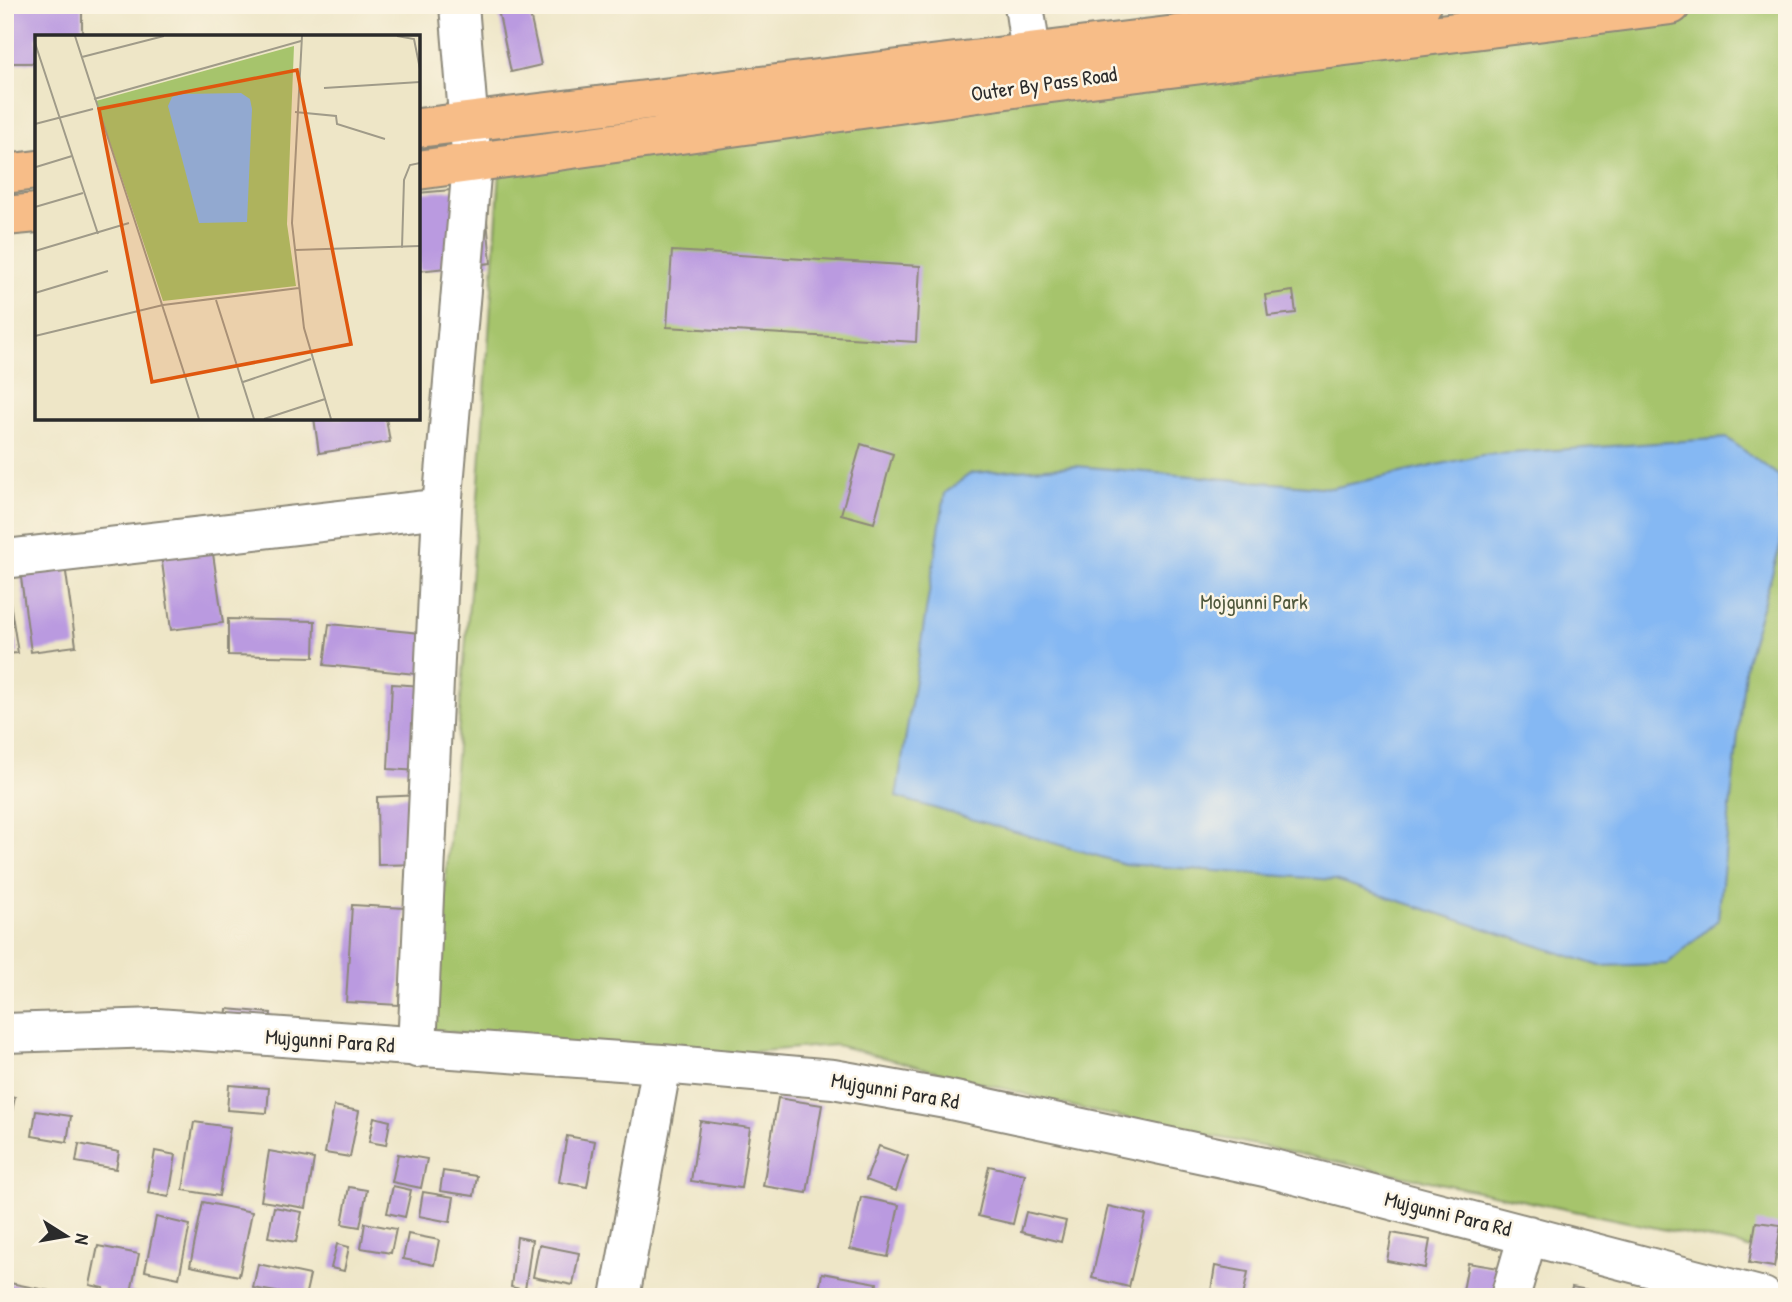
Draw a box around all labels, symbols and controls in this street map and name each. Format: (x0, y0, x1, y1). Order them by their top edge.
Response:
inset map (35, 35, 420, 420)
street label: Outer By Pass Road (969, 59, 1119, 108)
park label: Mojgunni Park (1200, 587, 1308, 616)
street label: Mujgunni Para Rd (265, 1022, 396, 1059)
street label: Mujgunni Para Rd (829, 1065, 961, 1116)
street label: Mujgunni Para Rd (1382, 1184, 1514, 1243)
north arrow (32, 1200, 102, 1270)
text: N (69, 1232, 96, 1247)

